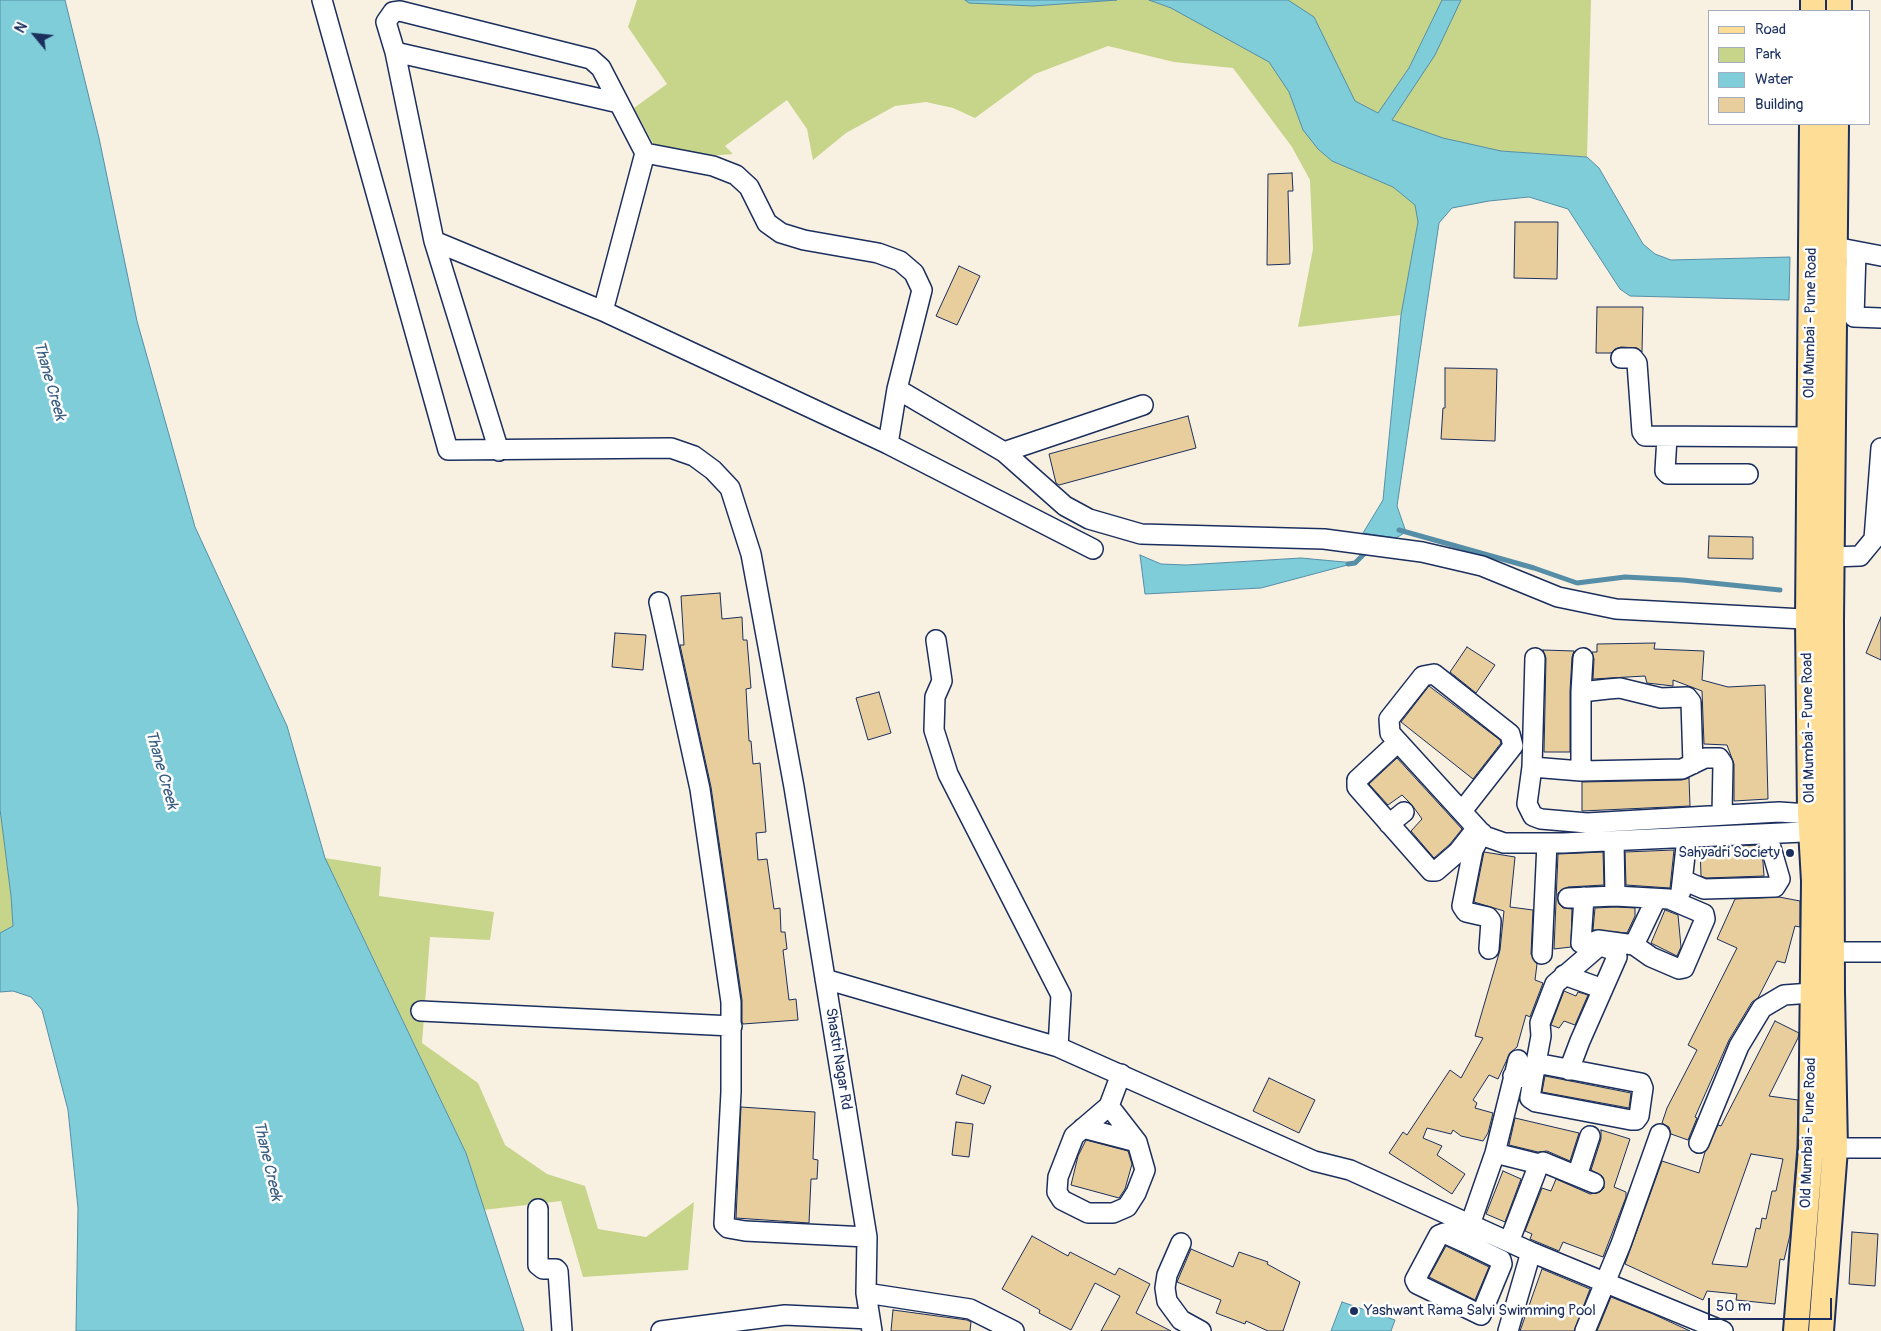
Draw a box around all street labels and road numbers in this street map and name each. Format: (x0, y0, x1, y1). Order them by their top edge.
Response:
street label: Old Mumbai - Pune Road (1801, 247, 1821, 399)
street label: Old Mumbai - Pune Road (1799, 652, 1819, 804)
street label: Shastri Nagar Rd (821, 1007, 855, 1111)
street label: Old Mumbai - Pune Road (1797, 1057, 1821, 1209)

